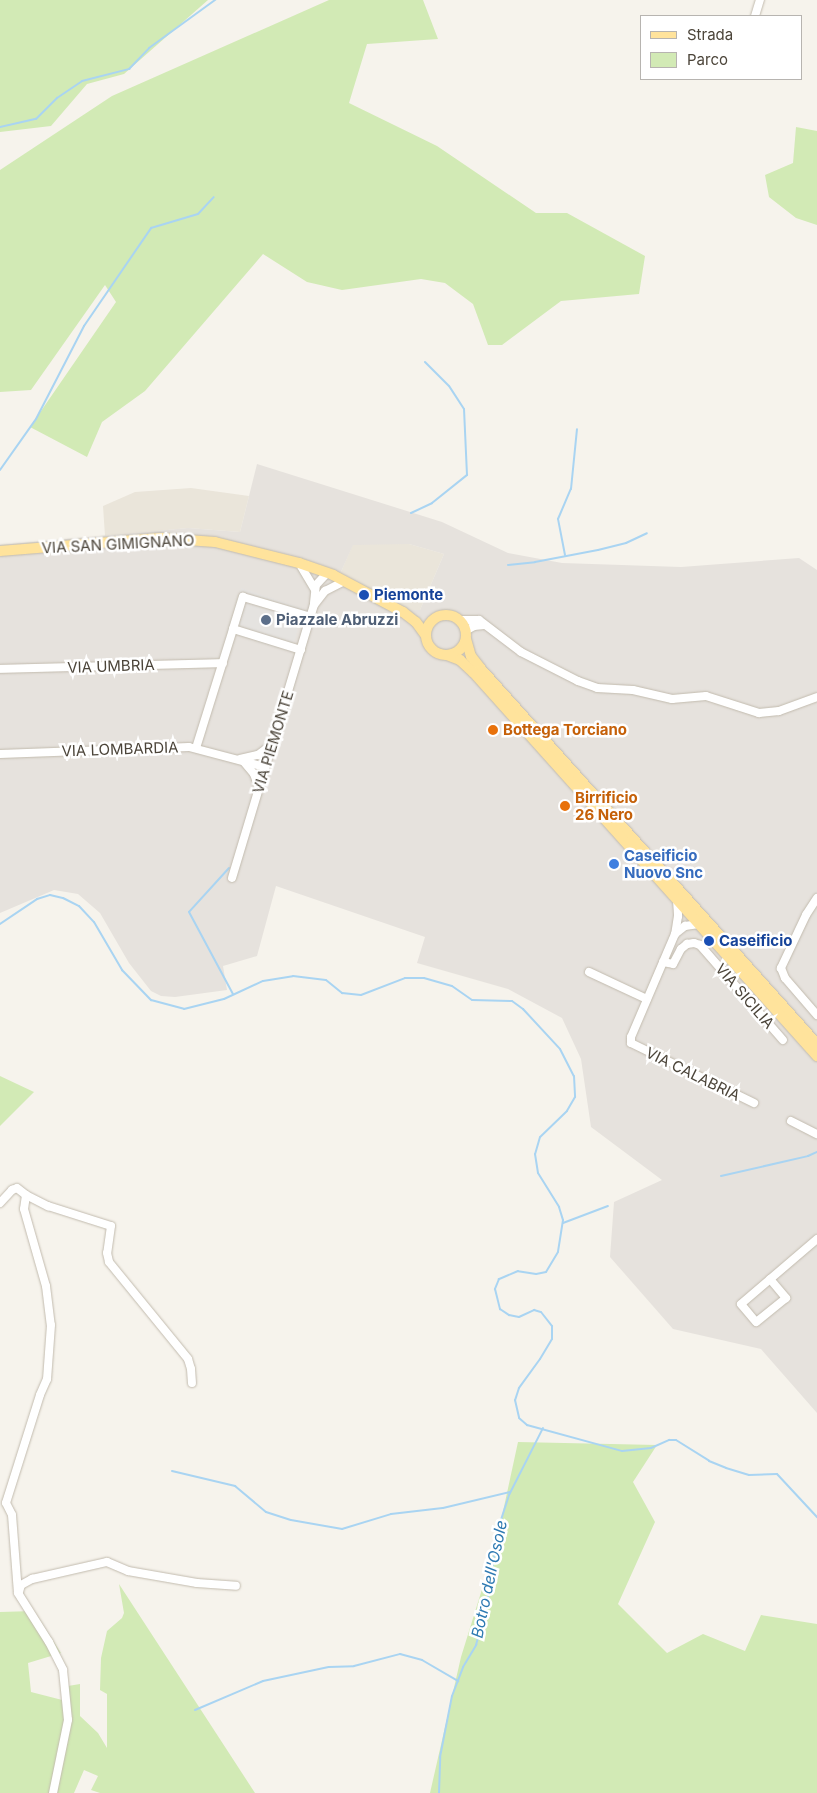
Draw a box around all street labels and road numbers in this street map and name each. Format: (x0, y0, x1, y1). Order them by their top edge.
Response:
street label: VIA SAN GIMIGNANO (41, 531, 195, 557)
street label: VIA UMBRIA (67, 655, 155, 677)
street label: VIA PIEMONTE (249, 688, 297, 796)
street label: VIA LOMBARDIA (61, 738, 179, 760)
street label: VIA SICILIA (712, 960, 778, 1032)
street label: VIA CALABRIA (643, 1043, 743, 1105)

